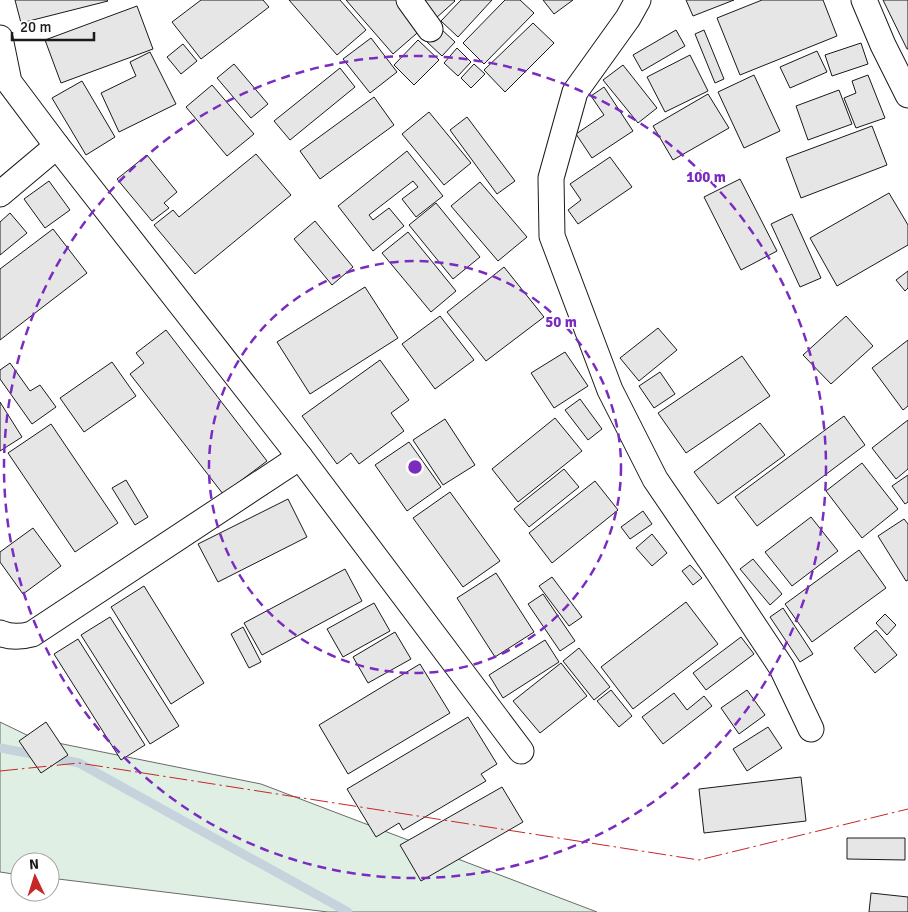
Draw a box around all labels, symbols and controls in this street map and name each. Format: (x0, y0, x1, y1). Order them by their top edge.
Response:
scale bar (12, 10, 95, 42)
text: 20 m (20, 18, 51, 36)
text: 100 m (686, 168, 726, 186)
text: 50 m (545, 313, 577, 331)
centre of rings (406, 458, 424, 476)
north arrow (10, 852, 60, 902)
text: N (29, 856, 40, 873)

